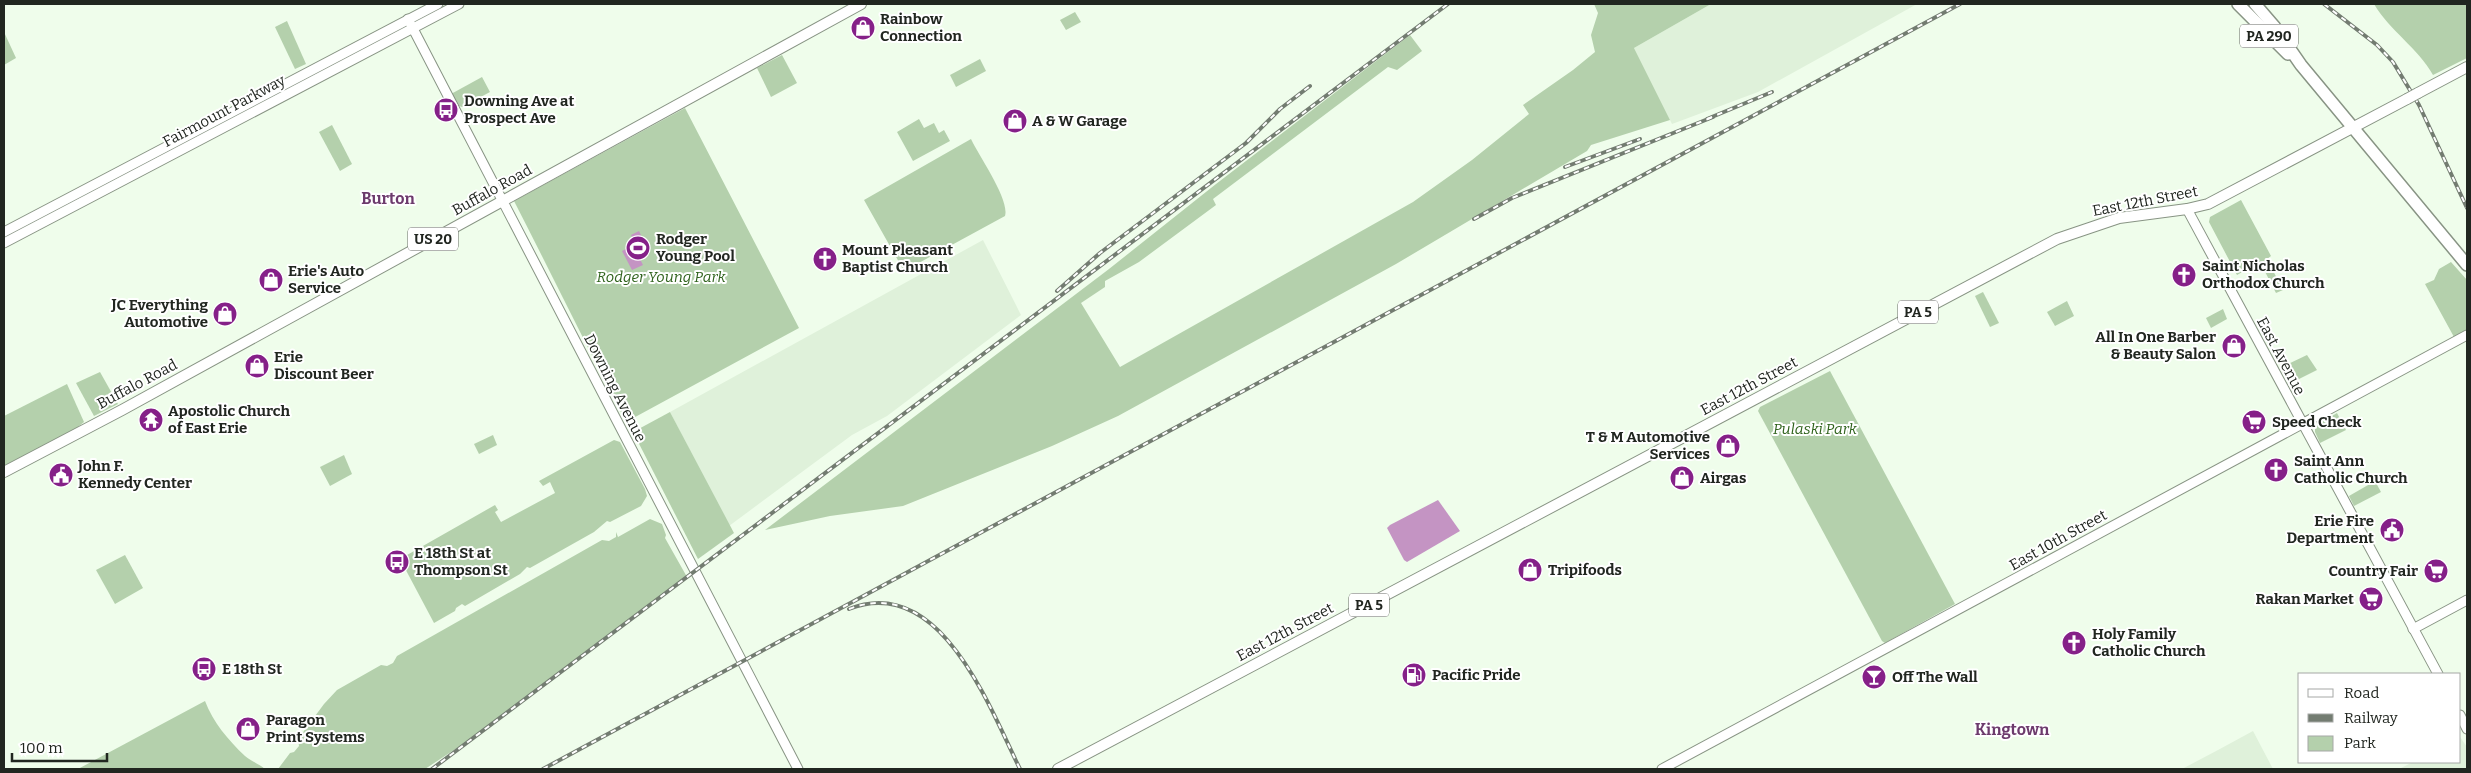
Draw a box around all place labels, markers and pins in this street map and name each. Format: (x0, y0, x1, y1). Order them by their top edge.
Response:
place label: Rainbow Connection (880, 10, 962, 45)
shop icon: Rainbow Connection (850, 15, 876, 41)
place label: Downing Ave at Prospect Ave (464, 92, 574, 127)
bus stop icon: Downing Ave at Prospect Ave (433, 97, 459, 123)
shop icon: A & W Garage (1002, 108, 1028, 134)
place label: A & W Garage (1032, 112, 1127, 130)
place label: Rodger Young Pool (656, 230, 735, 265)
sports icon: Rodger Young Pool (625, 235, 651, 261)
place label: Mount Pleasant Baptist Church (842, 241, 953, 276)
church icon: Mount Pleasant Baptist Church (812, 246, 838, 272)
place label: Saint Nicholas Orthodox Church (2202, 257, 2325, 292)
place label: Erie's Auto Service (288, 262, 365, 297)
church icon: Saint Nicholas Orthodox Church (2171, 262, 2197, 288)
shop icon: Erie's Auto Service (258, 267, 284, 293)
place label: JC Everything Automotive (110, 296, 208, 331)
shop icon: JC Everything Automotive (212, 301, 238, 327)
place label: All In One Barber & Beauty Salon (2095, 328, 2216, 363)
shop icon: All In One Barber & Beauty Salon (2221, 333, 2247, 359)
place label: Erie Discount Beer (274, 348, 374, 383)
shop icon: Erie Discount Beer (244, 353, 270, 379)
place label: Apostolic Church of East Erie (168, 402, 291, 437)
temple icon: Apostolic Church of East Erie (138, 407, 164, 433)
supermarket icon: Speed Check (2241, 409, 2267, 435)
place label: Speed Check (2272, 413, 2362, 431)
place label: T & M Automotive Services (1586, 428, 1710, 463)
shop icon: T & M Automotive Services (1715, 433, 1741, 459)
place label: Saint Ann Catholic Church (2294, 452, 2408, 487)
place label: John F. Kennedy Center (77, 457, 192, 492)
church icon: Saint Ann Catholic Church (2263, 457, 2289, 483)
public building icon: John F. Kennedy Center (48, 462, 74, 488)
shop icon: Airgas (1669, 465, 1695, 491)
place label: Airgas (1700, 469, 1746, 487)
place label: Erie Fire Department (2286, 512, 2374, 547)
public building icon: Erie Fire Department (2379, 517, 2405, 543)
place label: E 18th St at Thompson St (414, 544, 508, 579)
bus stop icon: E 18th St at Thompson St (384, 549, 410, 575)
shop icon: Tripifoods (1517, 557, 1543, 583)
supermarket icon: Country Fair (2423, 558, 2449, 584)
place label: Tripifoods (1548, 561, 1622, 579)
place label: Country Fair (2329, 562, 2418, 580)
supermarket icon: Rakan Market (2358, 586, 2384, 612)
place label: Rakan Market (2256, 590, 2354, 608)
place label: Holy Family Catholic Church (2092, 625, 2206, 660)
church icon: Holy Family Catholic Church (2061, 630, 2087, 656)
bus stop icon: E 18th St (191, 656, 217, 682)
place label: E 18th St (222, 660, 282, 678)
fuel station icon: Pacific Pride (1401, 662, 1427, 688)
bar icon: Off The Wall (1861, 664, 1887, 690)
place label: Pacific Pride (1432, 666, 1521, 684)
place label: Off The Wall (1892, 668, 1978, 686)
place label: Paragon Print Systems (266, 711, 365, 746)
shop icon: Paragon Print Systems (235, 716, 261, 742)

